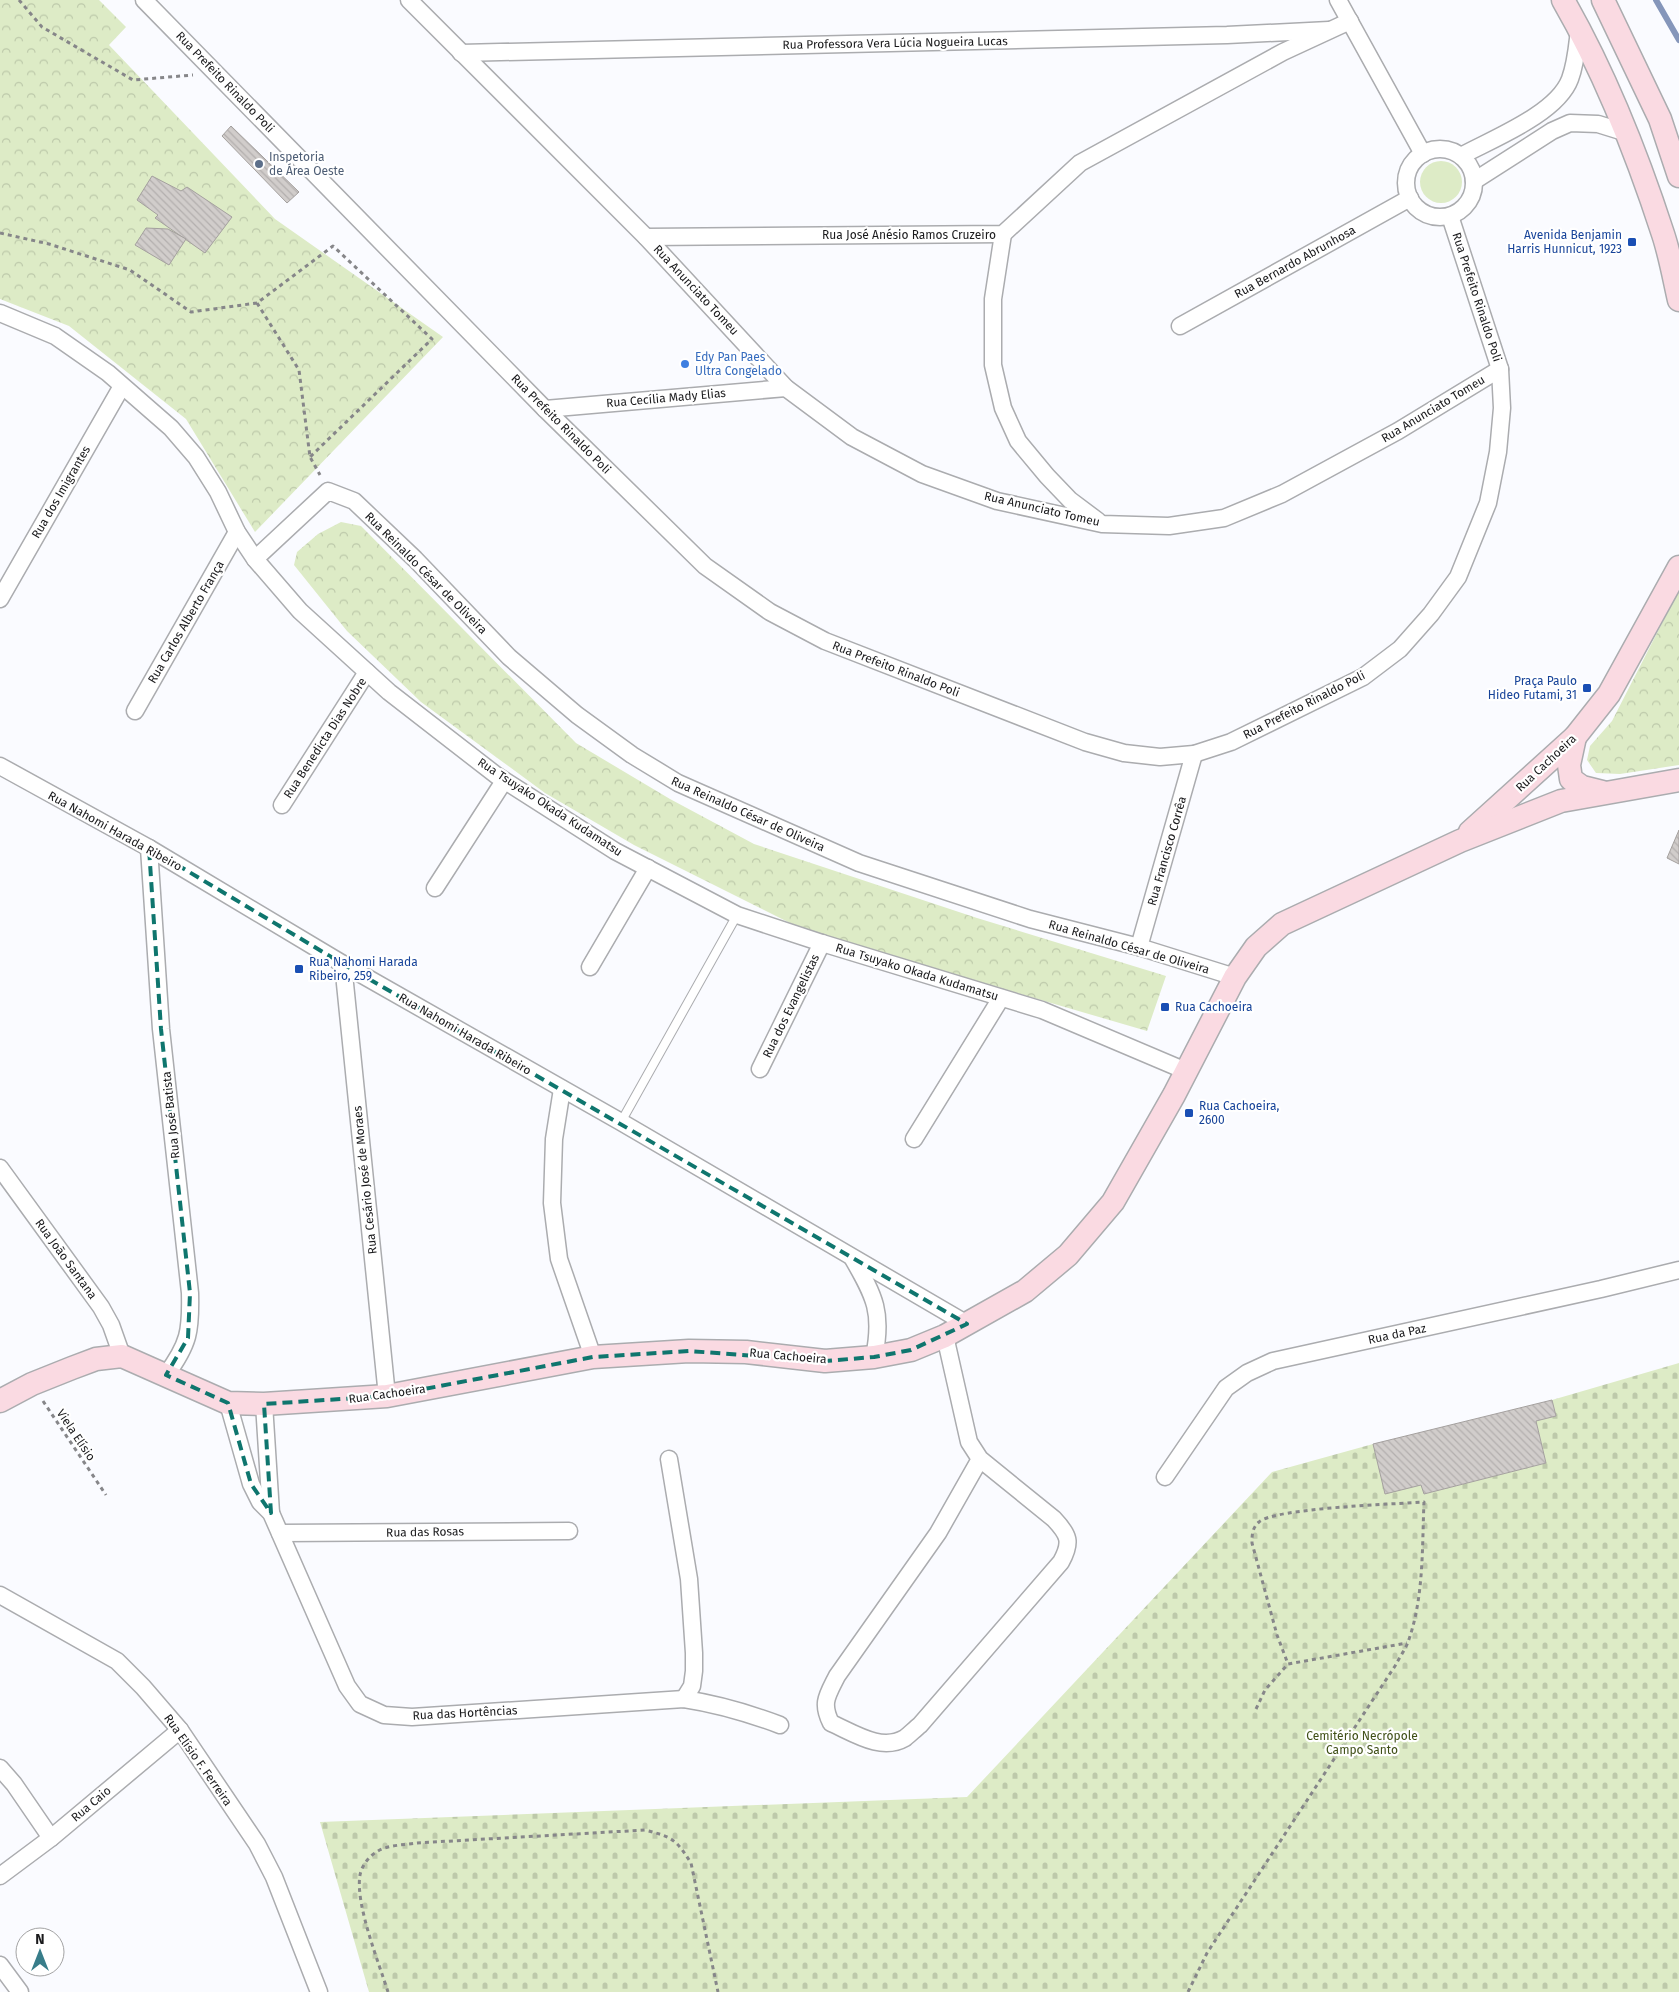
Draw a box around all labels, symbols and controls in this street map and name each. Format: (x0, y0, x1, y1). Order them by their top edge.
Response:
street label: Rua Prefeito Rinaldo Poli (173, 29, 277, 135)
street label: Rua Professora Vera Lúcia Nogueira Lucas (782, 34, 1008, 52)
place label: Inspetoria de Área Oeste (269, 150, 344, 178)
marker: Inspetoria de Área Oeste (253, 158, 265, 170)
street label: Rua Bernardo Abrunhosa (1232, 223, 1358, 301)
street label: Rua José Anésio Ramos Cruzeiro (822, 228, 996, 242)
place label: Avenida Benjamin Harris Hunnicut, 1923 (1507, 228, 1622, 256)
street label: Rua Prefeito Rinaldo Poli (1449, 231, 1505, 363)
marker: Avenida Benjamin Harris Hunnicut, 1923 (1626, 236, 1638, 248)
street label: Rua Anunciato Tomeu (651, 242, 741, 338)
place label: Edy Pan Paes Ultra Congelado (695, 350, 782, 378)
marker: Edy Pan Paes Ultra Congelado (679, 358, 691, 370)
street label: Rua Prefeito Rinaldo Poli (508, 371, 614, 477)
street label: Rua Anunciato Tomeu (1379, 373, 1487, 445)
street label: Rua Cecília Mady Elias (606, 386, 727, 410)
street label: Rua dos Imigrantes (29, 443, 93, 541)
street label: Rua Anunciato Tomeu (983, 489, 1101, 529)
street label: Rua Reinaldo César de Oliveira (362, 509, 490, 637)
street label: Rua Carlos Alberto França (145, 558, 227, 686)
street label: Rua Prefeito Rinaldo Poli (830, 638, 962, 700)
street label: Rua Prefeito Rinaldo Poli (1241, 668, 1367, 742)
place label: Praça Paulo Hideo Futami, 31 (1488, 674, 1577, 702)
street label: Rua Benedicta Dias Nobre (281, 675, 369, 801)
marker: Praça Paulo Hideo Futami, 31 (1581, 682, 1593, 694)
street label: Rua Cachoeira (1513, 731, 1579, 795)
street label: Rua Tsuyako Okada Kudamatsu (475, 755, 625, 859)
street label: Rua Reinaldo César de Oliveira (669, 774, 827, 854)
street label: Rua Nahomi Harada Ribeiro (46, 788, 184, 874)
street label: Rua Francisco Corrêa (1145, 795, 1189, 907)
street label: Rua Reinaldo César de Oliveira (1047, 917, 1211, 977)
street label: Rua Tsuyako Okada Kudamatsu (834, 941, 1000, 1003)
street label: Rua dos Evangelistas (760, 951, 822, 1060)
place label: Rua Nahomi Harada Ribeiro, 259 (309, 955, 418, 983)
marker: Rua Nahomi Harada Ribeiro, 259 (293, 963, 305, 975)
street label: Rua Nahomi Harada Ribeiro (396, 990, 534, 1078)
place label: Rua Cachoeira (1175, 1000, 1253, 1014)
marker: Rua Cachoeira (1159, 1001, 1171, 1013)
street label: Rua José Batista (159, 1071, 183, 1159)
place label: Rua Cachoeira, 2600 (1199, 1099, 1280, 1127)
street label: Rua Cesário José de Moraes (350, 1105, 380, 1255)
marker: Rua Cachoeira, 2600 (1183, 1107, 1195, 1119)
street label: Rua João Santana (32, 1216, 100, 1302)
street label: Rua da Paz (1367, 1321, 1427, 1347)
street label: Rua Cachoeira (749, 1346, 827, 1366)
street label: Rua Cachoeira (348, 1382, 426, 1406)
street label: Viela Elísio (54, 1407, 98, 1463)
street label: Rua das Rosas (386, 1524, 464, 1540)
street label: Rua das Hortências (412, 1703, 518, 1723)
street label: Rua Elísio F. Ferreira (161, 1711, 235, 1809)
park label: Cemitério Necrópole Campo Santo (1306, 1729, 1418, 1757)
street label: Rua Caio (68, 1783, 114, 1825)
north arrow (15, 1927, 65, 1977)
text: N (35, 1931, 45, 1948)

